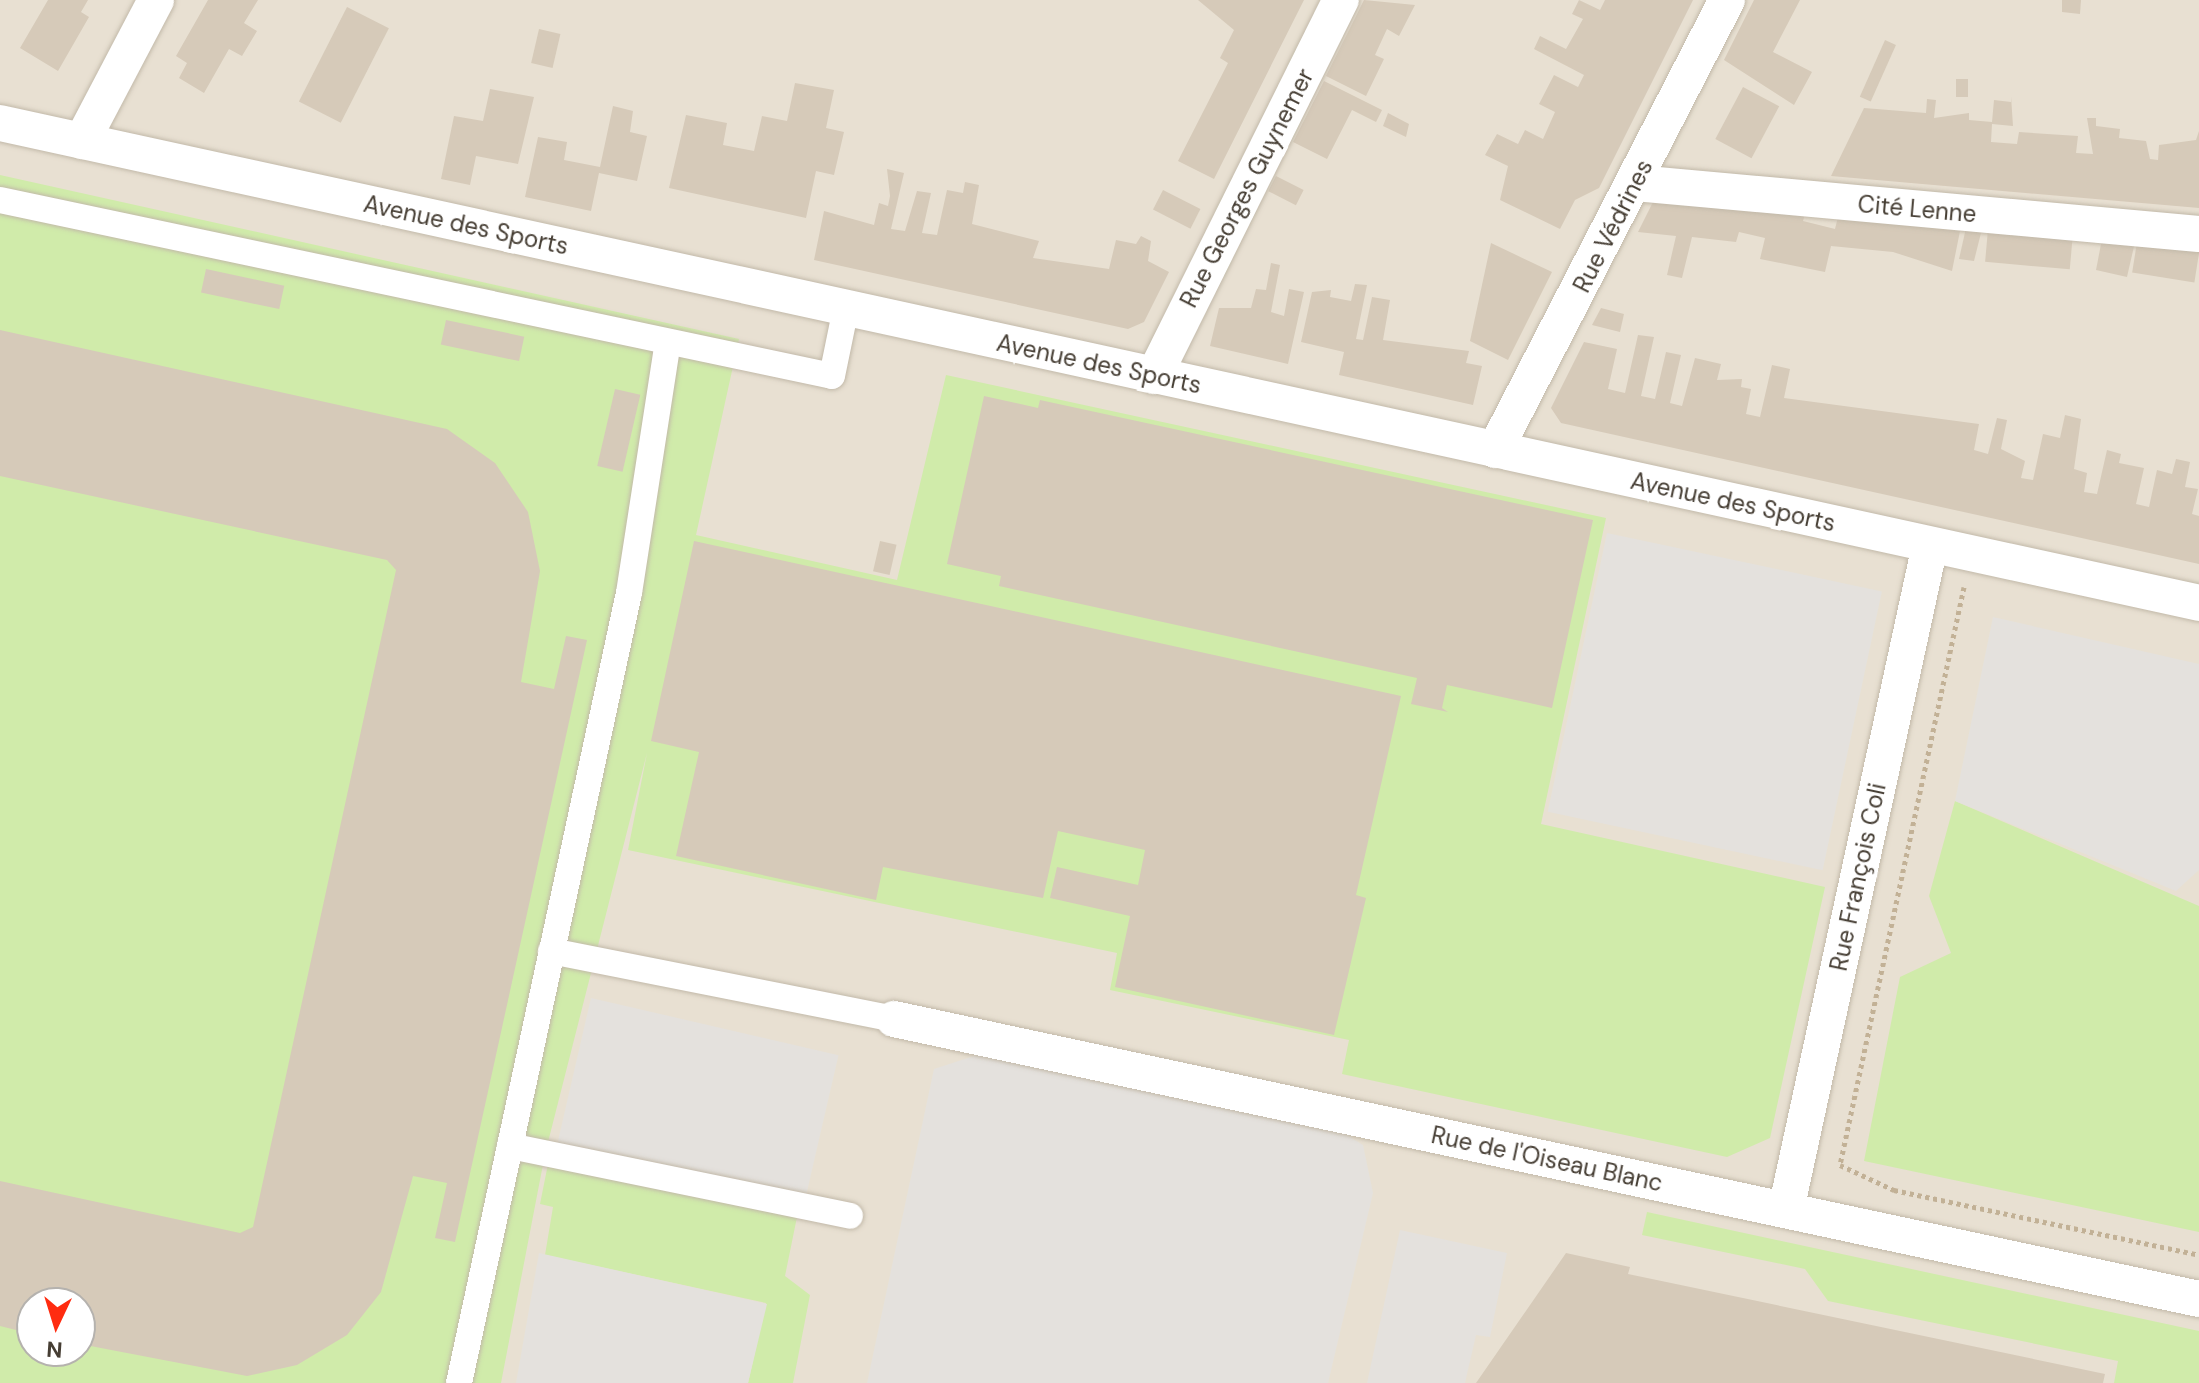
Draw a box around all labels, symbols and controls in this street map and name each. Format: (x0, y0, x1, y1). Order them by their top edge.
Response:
street label: Rue Georges Guynemer (1174, 64, 1320, 312)
street label: Rue Védrines (1567, 155, 1659, 297)
street label: Avenue des Sports (361, 189, 571, 261)
street label: Cité Lenne (1856, 189, 1978, 229)
street label: Avenue des Sports (994, 328, 1204, 400)
street label: Avenue des Sports (1628, 466, 1838, 538)
street label: Rue François Coli (1824, 780, 1892, 974)
street label: Rue de l'Oiseau Blanc (1429, 1120, 1665, 1198)
north arrow (16, 1287, 96, 1367)
text: N (45, 1334, 63, 1364)

